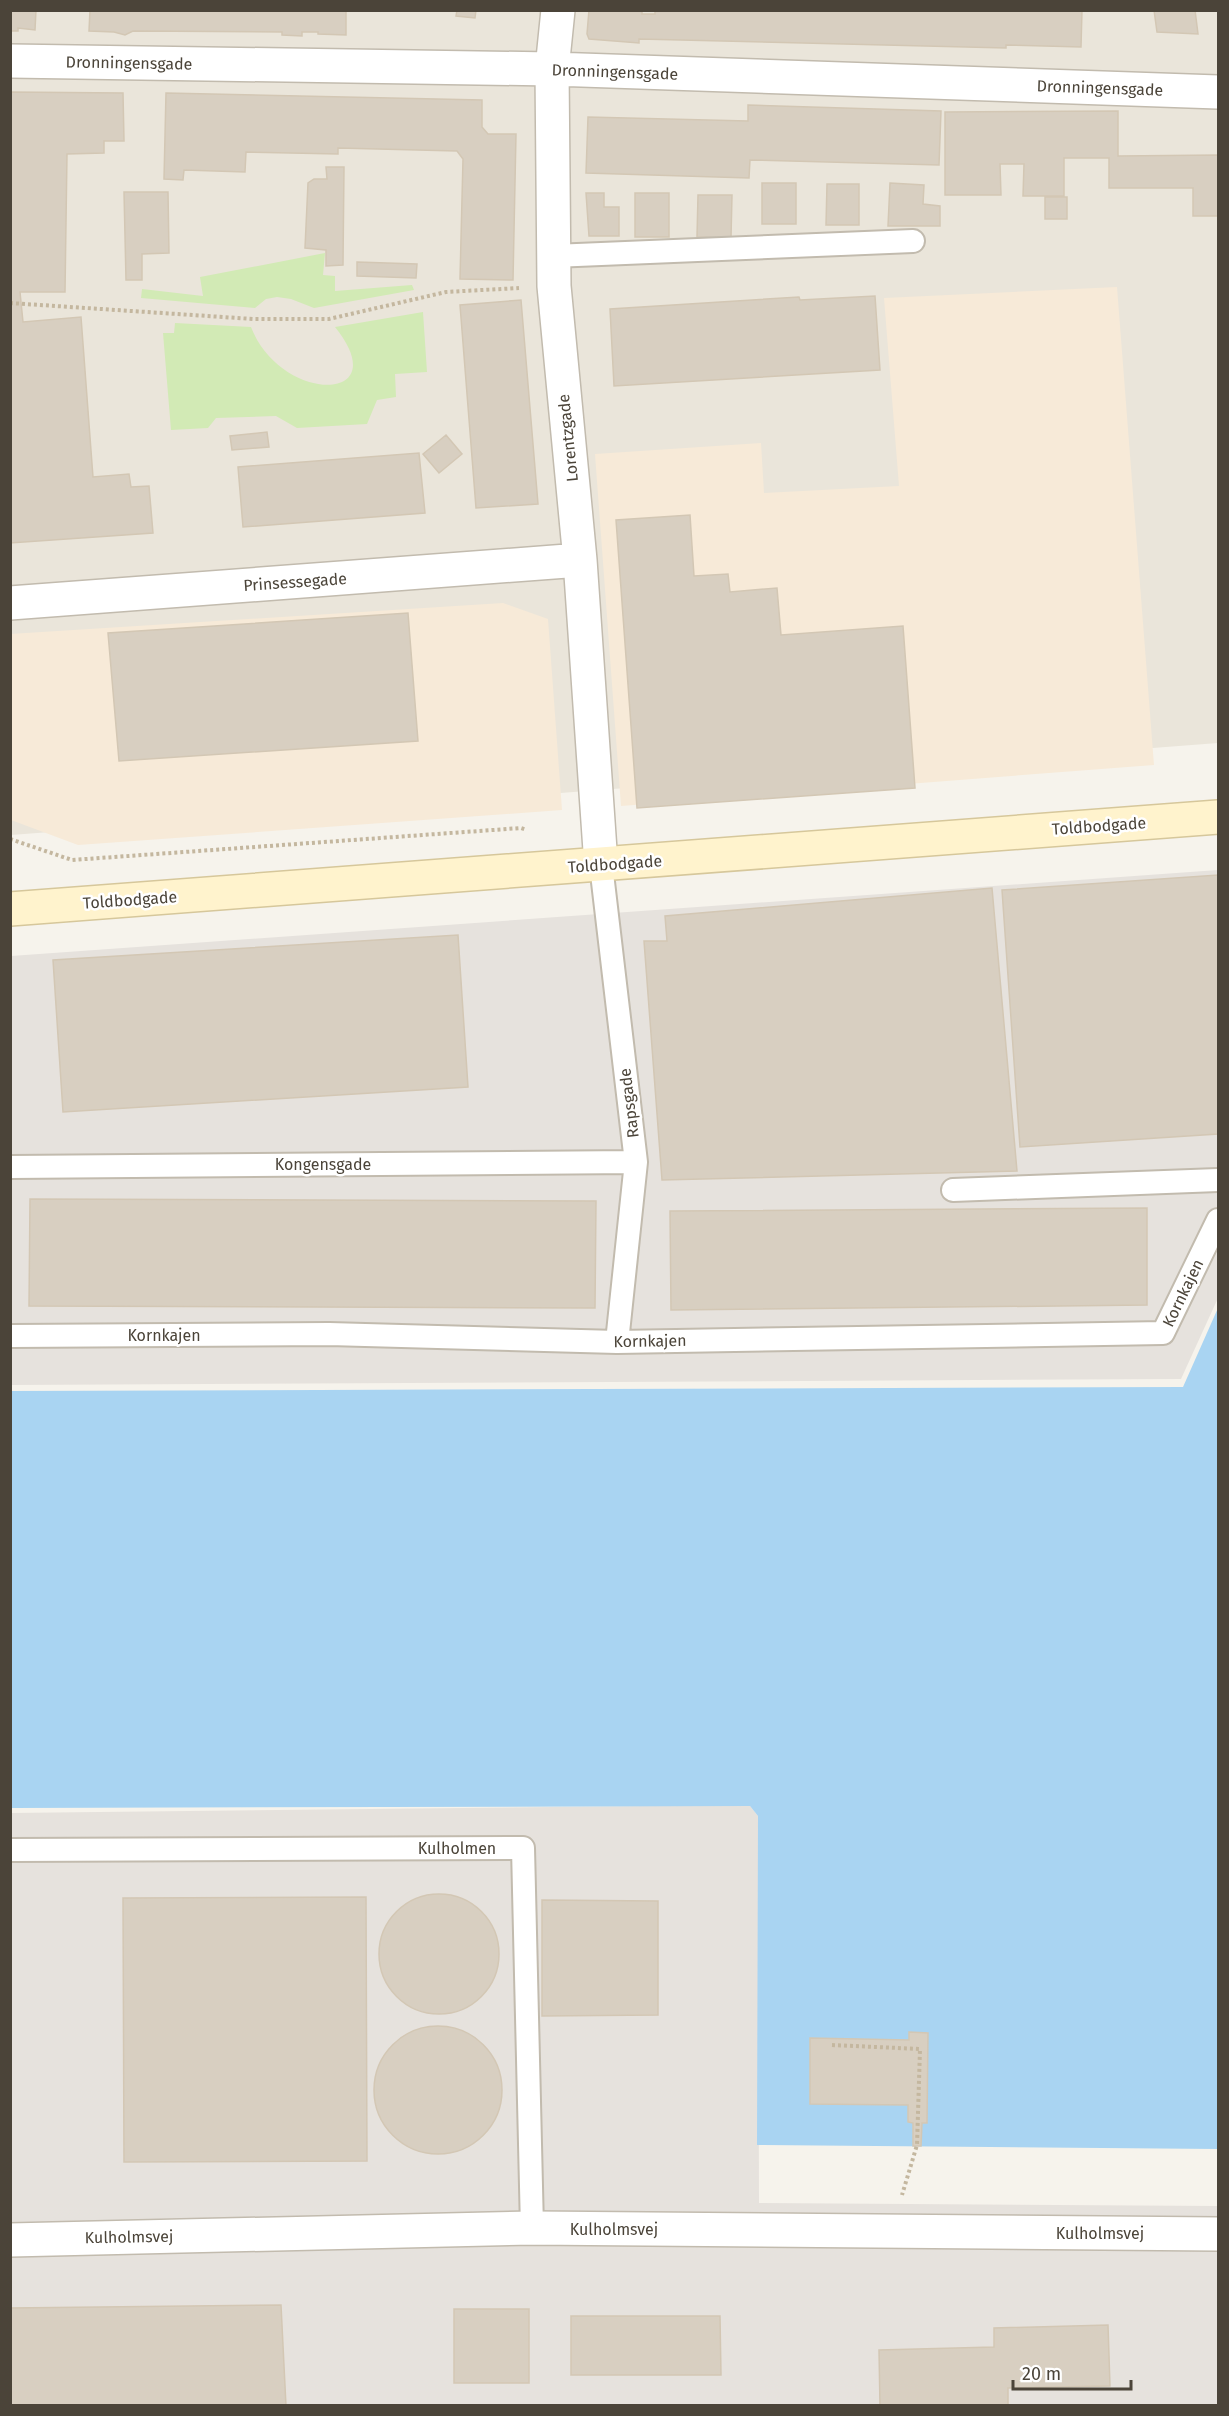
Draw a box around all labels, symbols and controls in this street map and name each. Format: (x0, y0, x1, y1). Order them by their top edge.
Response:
street label: Dronningensgade (66, 52, 192, 74)
street label: Dronningensgade (551, 60, 679, 84)
street label: Dronningensgade (1036, 76, 1164, 100)
street label: Lorentzgade (554, 393, 582, 483)
street label: Prinsessegade (243, 569, 347, 595)
street label: Toldbodgade (1051, 813, 1147, 839)
street label: Toldbodgade (567, 851, 663, 877)
street label: Toldbodgade (82, 887, 178, 913)
street label: Rapsgade (615, 1067, 643, 1139)
street label: Kongensgade (275, 1155, 371, 1174)
street label: Kornkajen (1158, 1256, 1208, 1330)
street label: Kornkajen (127, 1326, 201, 1345)
street label: Kornkajen (613, 1331, 687, 1351)
street label: Kulholmen (418, 1839, 496, 1858)
street label: Kulholmsvej (570, 2220, 658, 2239)
street label: Kulholmsvej (1056, 2224, 1144, 2243)
street label: Kulholmsvej (85, 2227, 173, 2247)
scale bar (1013, 2353, 1132, 2391)
text: 20 m (1022, 2363, 1061, 2385)

